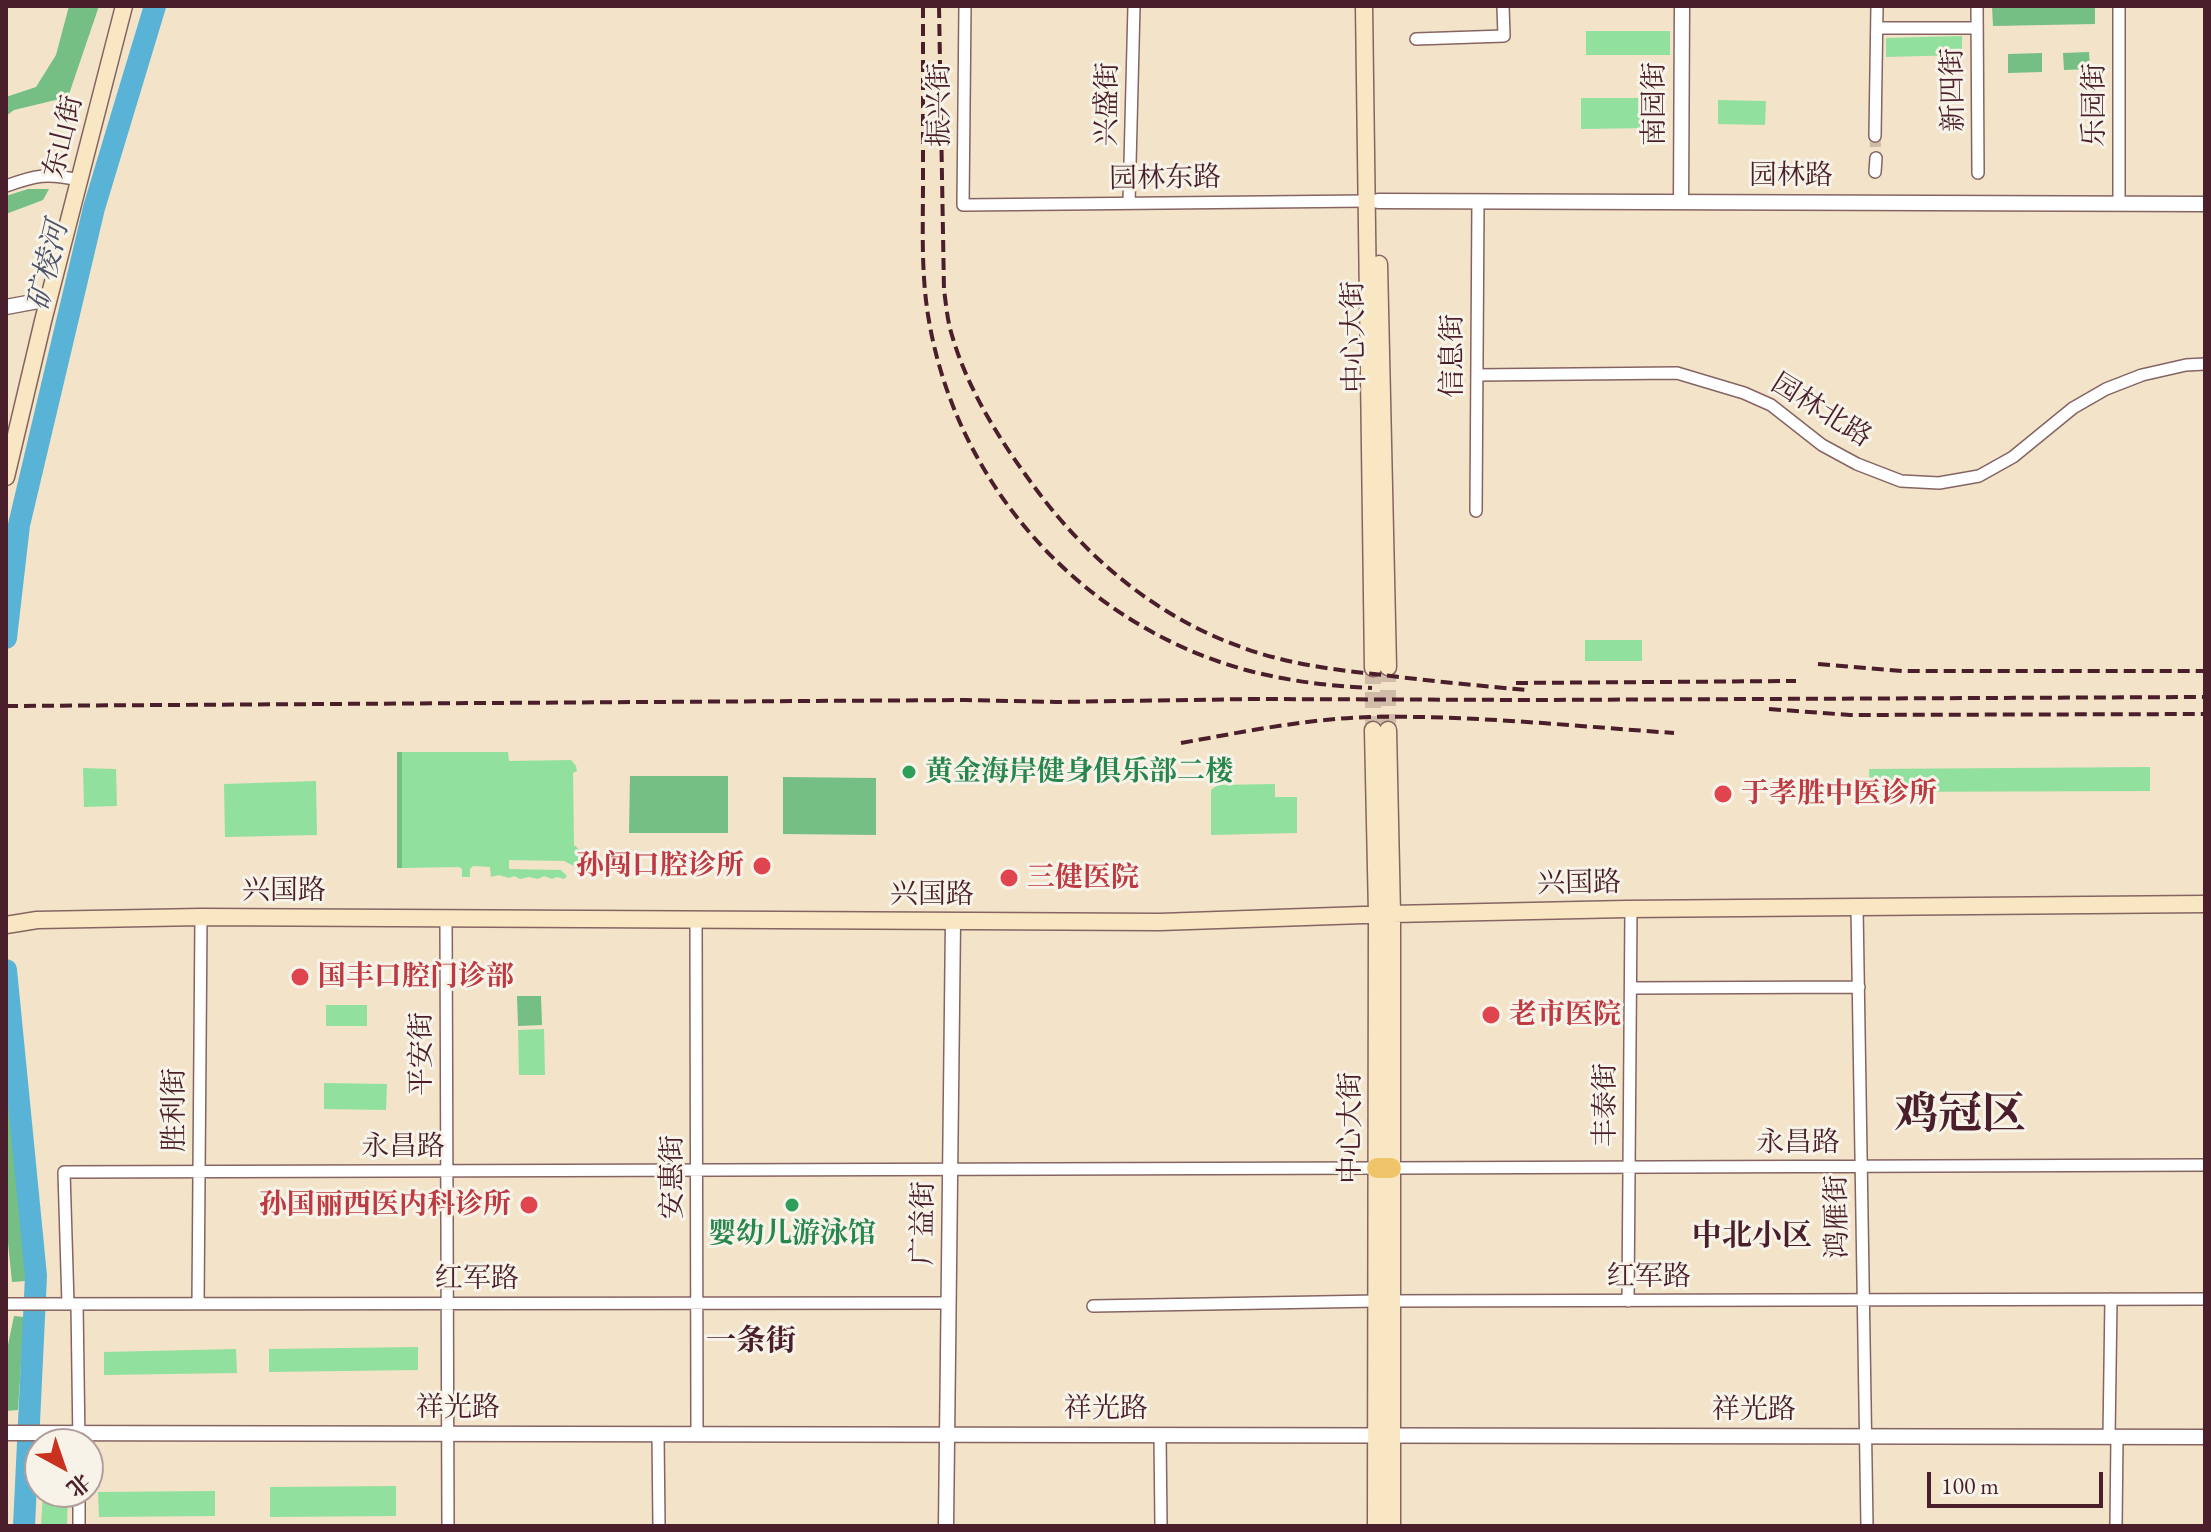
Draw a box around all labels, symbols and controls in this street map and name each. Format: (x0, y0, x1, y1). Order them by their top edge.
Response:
street label: 新四街 (1936, 48, 1972, 132)
street label: 兴盛街 (1090, 62, 1126, 146)
street label: 南园街 (1638, 62, 1672, 146)
street label: 振兴街 (923, 63, 957, 147)
street label: 乐园街 (2078, 63, 2112, 147)
street label: 东山街 (38, 92, 90, 182)
street label: 园林路 (1749, 159, 1833, 193)
street label: 园林东路 (1109, 161, 1221, 197)
water label: 矿棱河 (21, 218, 77, 314)
street label: 中心大街 (1337, 281, 1373, 393)
street label: 信息街 (1436, 314, 1470, 398)
street label: 园林北路 (1765, 367, 1877, 455)
place label: 黄金海岸健身俱乐部二楼 (925, 755, 1233, 789)
marker: 黄金海岸健身俱乐部二楼 (900, 763, 918, 781)
place label: 于孝胜中医诊所 (1741, 777, 1937, 811)
marker: 于孝胜中医诊所 (1712, 783, 1734, 805)
place label: 孙闯口腔诊所 (576, 849, 744, 883)
marker: 孙闯口腔诊所 (751, 855, 773, 877)
place label: 三健医院 (1027, 861, 1139, 895)
street label: 兴国路 (1537, 866, 1621, 902)
marker: 三健医院 (998, 867, 1020, 889)
street label: 兴国路 (242, 874, 326, 908)
street label: 兴国路 (890, 878, 974, 912)
place label: 国丰口腔门诊部 (318, 960, 514, 994)
marker: 国丰口腔门诊部 (289, 966, 311, 988)
place label: 老市医院 (1509, 998, 1621, 1032)
marker: 老市医院 (1480, 1004, 1502, 1026)
street label: 平安街 (405, 1012, 439, 1096)
street label: 丰泰街 (1589, 1063, 1623, 1147)
street label: 胜利街 (158, 1068, 192, 1152)
street label: 中心大街 (1334, 1072, 1368, 1184)
district label: 鸡冠区 (1894, 1090, 2026, 1142)
street label: 永昌路 (1756, 1126, 1840, 1160)
street label: 永昌路 (361, 1130, 445, 1164)
street label: 安惠街 (656, 1135, 690, 1219)
street label: 鸿雁街 (1820, 1175, 1856, 1259)
street label: 广益街 (906, 1181, 942, 1265)
place label: 孙国丽西医内科诊所 (259, 1188, 511, 1222)
marker: 孙国丽西医内科诊所 (518, 1194, 540, 1216)
marker: 婴幼儿游泳馆 (783, 1196, 801, 1214)
place label: 婴幼儿游泳馆 (708, 1217, 876, 1251)
district label: 中北小区 (1692, 1219, 1812, 1255)
street label: 红军路 (1607, 1260, 1691, 1294)
street label: 红军路 (435, 1262, 519, 1296)
district label: 一条街 (706, 1324, 796, 1360)
street label: 祥光路 (416, 1391, 500, 1425)
street label: 祥光路 (1064, 1392, 1148, 1426)
street label: 祥光路 (1712, 1393, 1796, 1427)
north arrow (24, 1428, 104, 1508)
scale bar (1931, 1456, 2107, 1506)
text: 北 (61, 1467, 96, 1503)
text: 100 m (1941, 1470, 1999, 1501)

